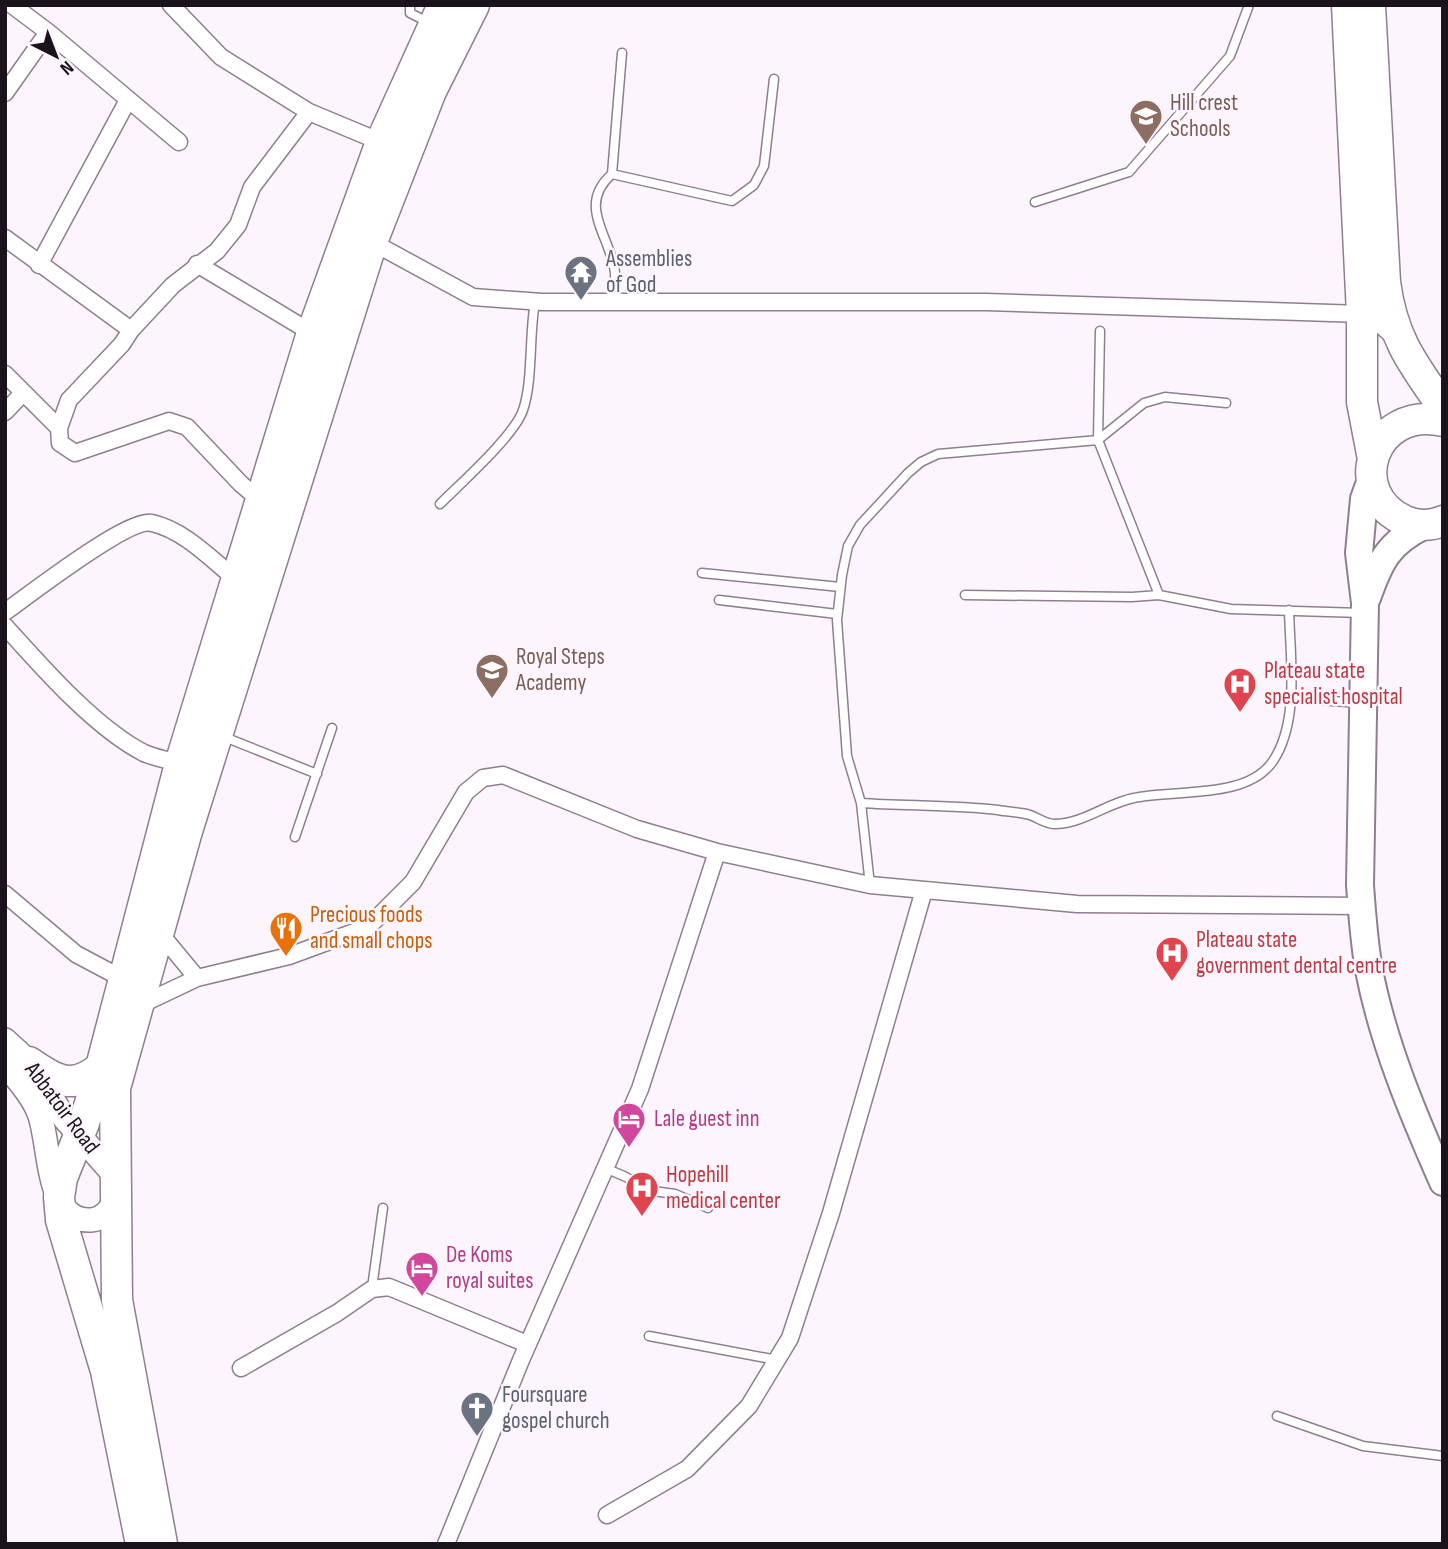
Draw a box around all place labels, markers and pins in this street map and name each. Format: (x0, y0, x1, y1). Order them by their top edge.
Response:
place label: Hill crest Schools (1170, 89, 1238, 143)
school or university icon: Hill crest Schools (1127, 97, 1165, 146)
place label: Assemblies of God (605, 245, 692, 299)
temple icon: Assemblies of God (562, 253, 600, 302)
place label: Royal Steps Academy (515, 643, 605, 697)
school or university icon: Royal Steps Academy (473, 651, 511, 700)
place label: Plateau state specialist hospital (1264, 657, 1403, 711)
hospital icon: Plateau state specialist hospital (1221, 665, 1259, 714)
place label: Precious foods and small chops (310, 901, 432, 955)
restaurant icon: Precious foods and small chops (267, 909, 305, 958)
place label: Plateau state government dental centre (1196, 926, 1397, 980)
hospital icon: Plateau state government dental centre (1153, 934, 1191, 983)
hotel icon: Lale guest inn (610, 1100, 648, 1149)
place label: Lale guest inn (654, 1105, 759, 1133)
place label: Hopehill medical center (666, 1161, 781, 1215)
hospital icon: Hopehill medical center (623, 1169, 661, 1218)
place label: De Koms royal suites (446, 1241, 533, 1295)
hotel icon: De Koms royal suites (403, 1249, 441, 1298)
place label: Foursquare gospel church (502, 1381, 610, 1435)
church icon: Foursquare gospel church (458, 1389, 496, 1438)

